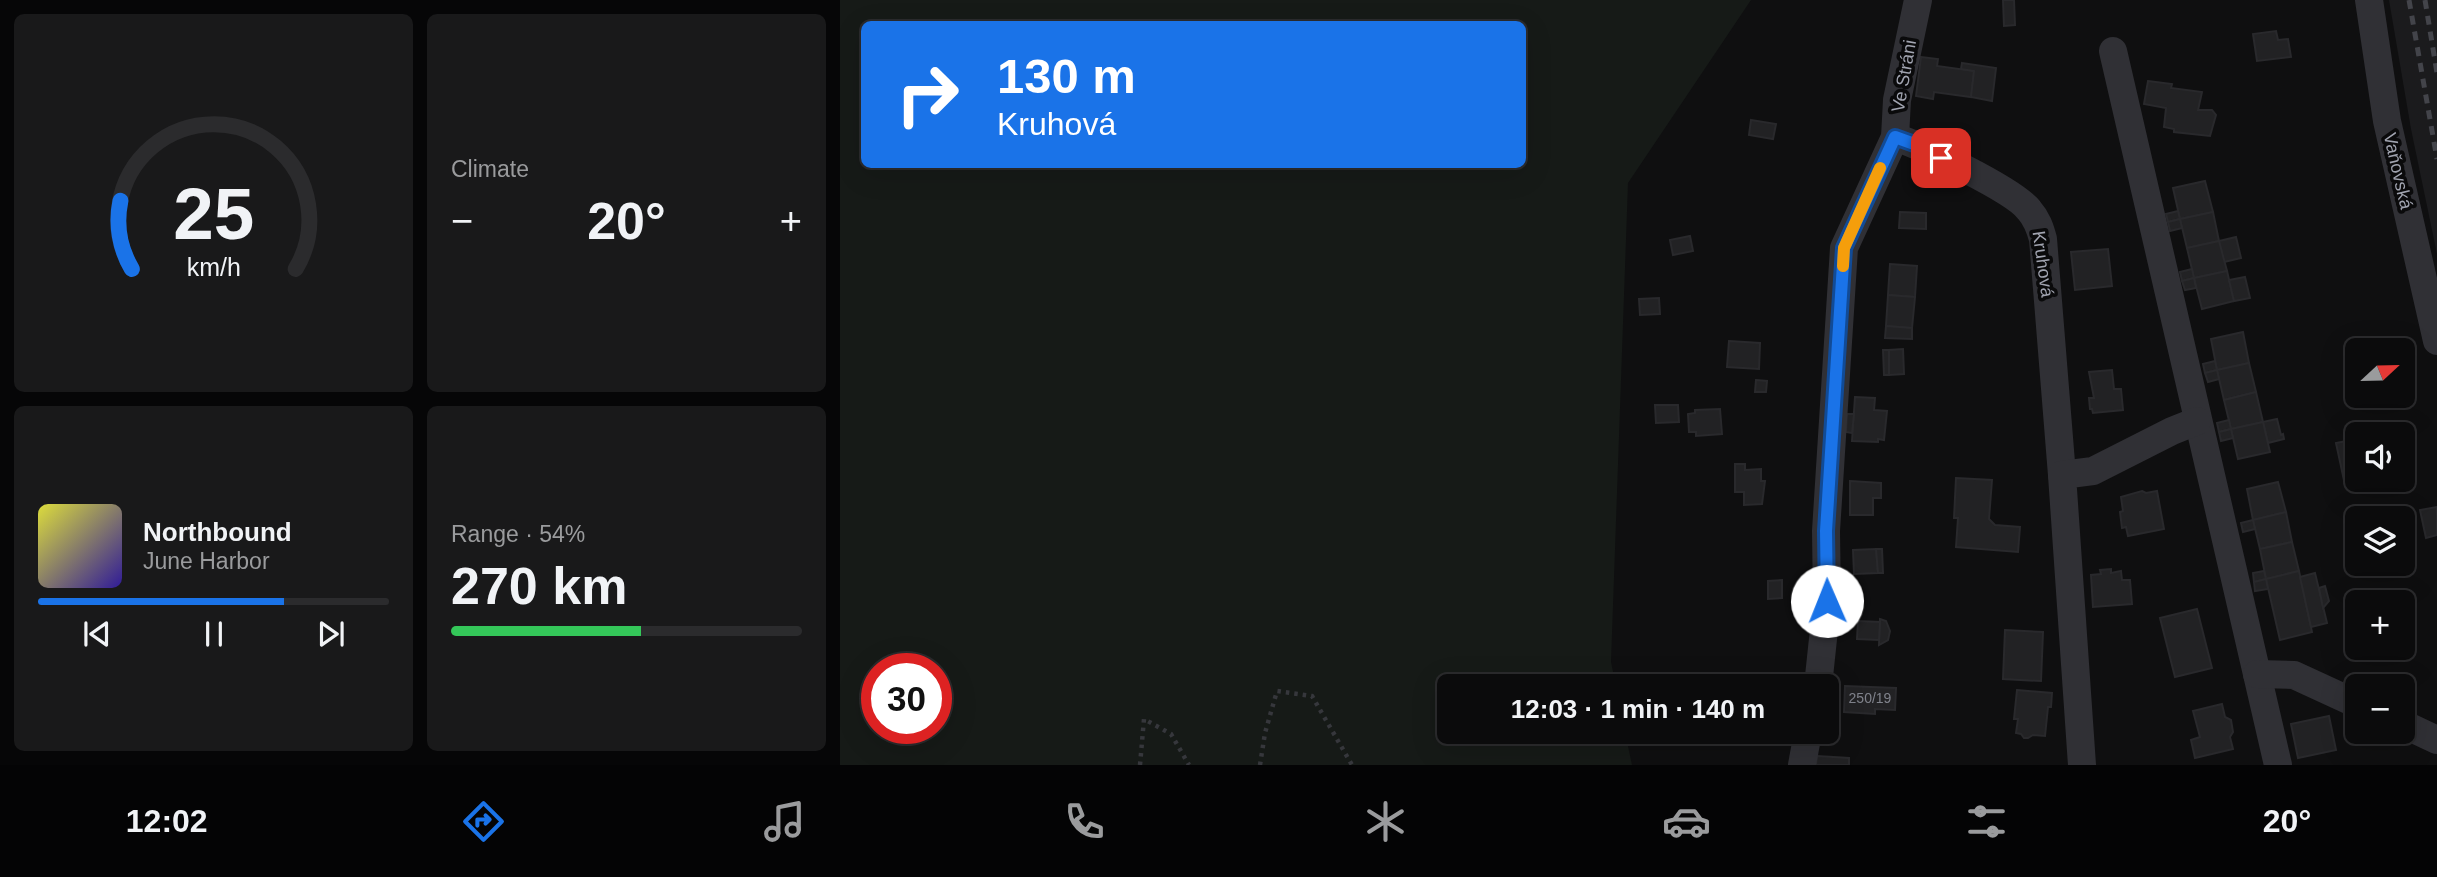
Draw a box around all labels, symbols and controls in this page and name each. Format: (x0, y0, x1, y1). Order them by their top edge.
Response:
street label: Ve Stráni (1888, 38, 1920, 114)
icon: right (882, 49, 973, 140)
text: 130 m (997, 49, 1136, 103)
text: Kruhová (997, 106, 1116, 142)
pin (1911, 128, 1971, 188)
street label: Vaňovská (2380, 131, 2417, 212)
icon: arrive (1922, 139, 1960, 177)
text: Climate (451, 156, 529, 182)
text: 25 (173, 173, 254, 254)
text: 20° (587, 192, 666, 250)
text: − (451, 200, 473, 242)
text: + (780, 200, 802, 242)
street label: Kruhová (2028, 229, 2058, 300)
text: km/h (186, 253, 241, 281)
north arrow (2345, 338, 2415, 408)
map controls (2345, 338, 2415, 744)
button: sound (2345, 422, 2415, 492)
button: layers (2345, 506, 2415, 576)
text: Northbound (143, 517, 292, 547)
text: Range · 54% (451, 521, 585, 547)
text: June Harbor (143, 548, 270, 574)
text: 270 km (451, 557, 627, 615)
position arrow (1790, 564, 1864, 638)
button: + (2345, 590, 2415, 660)
icon: previous (78, 615, 116, 653)
icon: pause (195, 615, 233, 653)
icon: next (312, 615, 350, 653)
speed limit sign: 30 (861, 653, 952, 744)
button: − (2345, 674, 2415, 744)
house number: 250/19 (1849, 690, 1892, 706)
text: 12:03 · 1 min · 140 m (1511, 694, 1765, 724)
icon: directions (459, 797, 508, 846)
icon: music (760, 797, 809, 846)
icon: phone (1060, 797, 1109, 846)
icon: climate (1361, 797, 1410, 846)
icon: car (1662, 797, 1711, 846)
icon: filters (1962, 797, 2011, 846)
text: 12:02 (126, 803, 208, 839)
text: 20° (2263, 803, 2311, 839)

